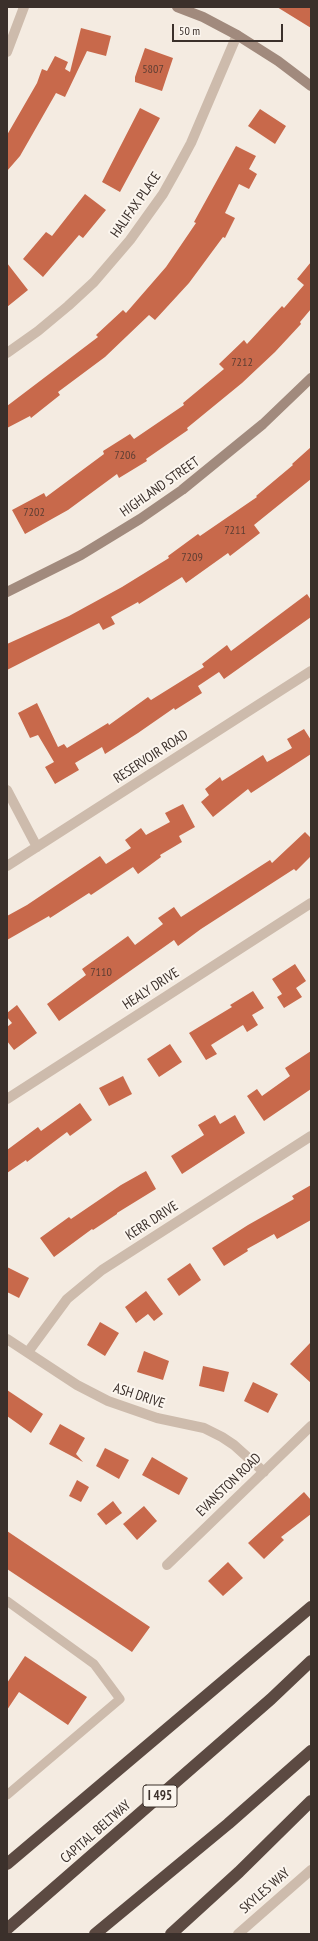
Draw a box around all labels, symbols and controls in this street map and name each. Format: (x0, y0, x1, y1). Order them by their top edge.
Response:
scale bar (174, 16, 285, 42)
text: 50 m (179, 23, 200, 38)
house number: 5807 (142, 63, 164, 77)
street label: HALIFAX PLACE (107, 169, 165, 241)
house number: 7212 (231, 356, 253, 370)
house number: 7206 (114, 449, 136, 463)
street label: HIGHLAND STREET (117, 454, 203, 520)
house number: 7202 (23, 506, 45, 520)
house number: 7211 (224, 524, 246, 538)
house number: 7209 (181, 551, 203, 565)
street label: RESERVOIR ROAD (111, 727, 191, 787)
street label: HEALY DRIVE (120, 965, 182, 1013)
house number: 7110 (90, 966, 112, 980)
street label: KERR DRIVE (123, 1198, 181, 1244)
street label: ASH DRIVE (111, 1380, 167, 1412)
street label: EVANSTON ROAD (193, 1450, 265, 1520)
road number: I 495 (143, 1785, 177, 1807)
street label: CAPITAL BELTWAY (57, 1797, 135, 1867)
street label: SKYLES WAY (236, 1865, 294, 1917)

